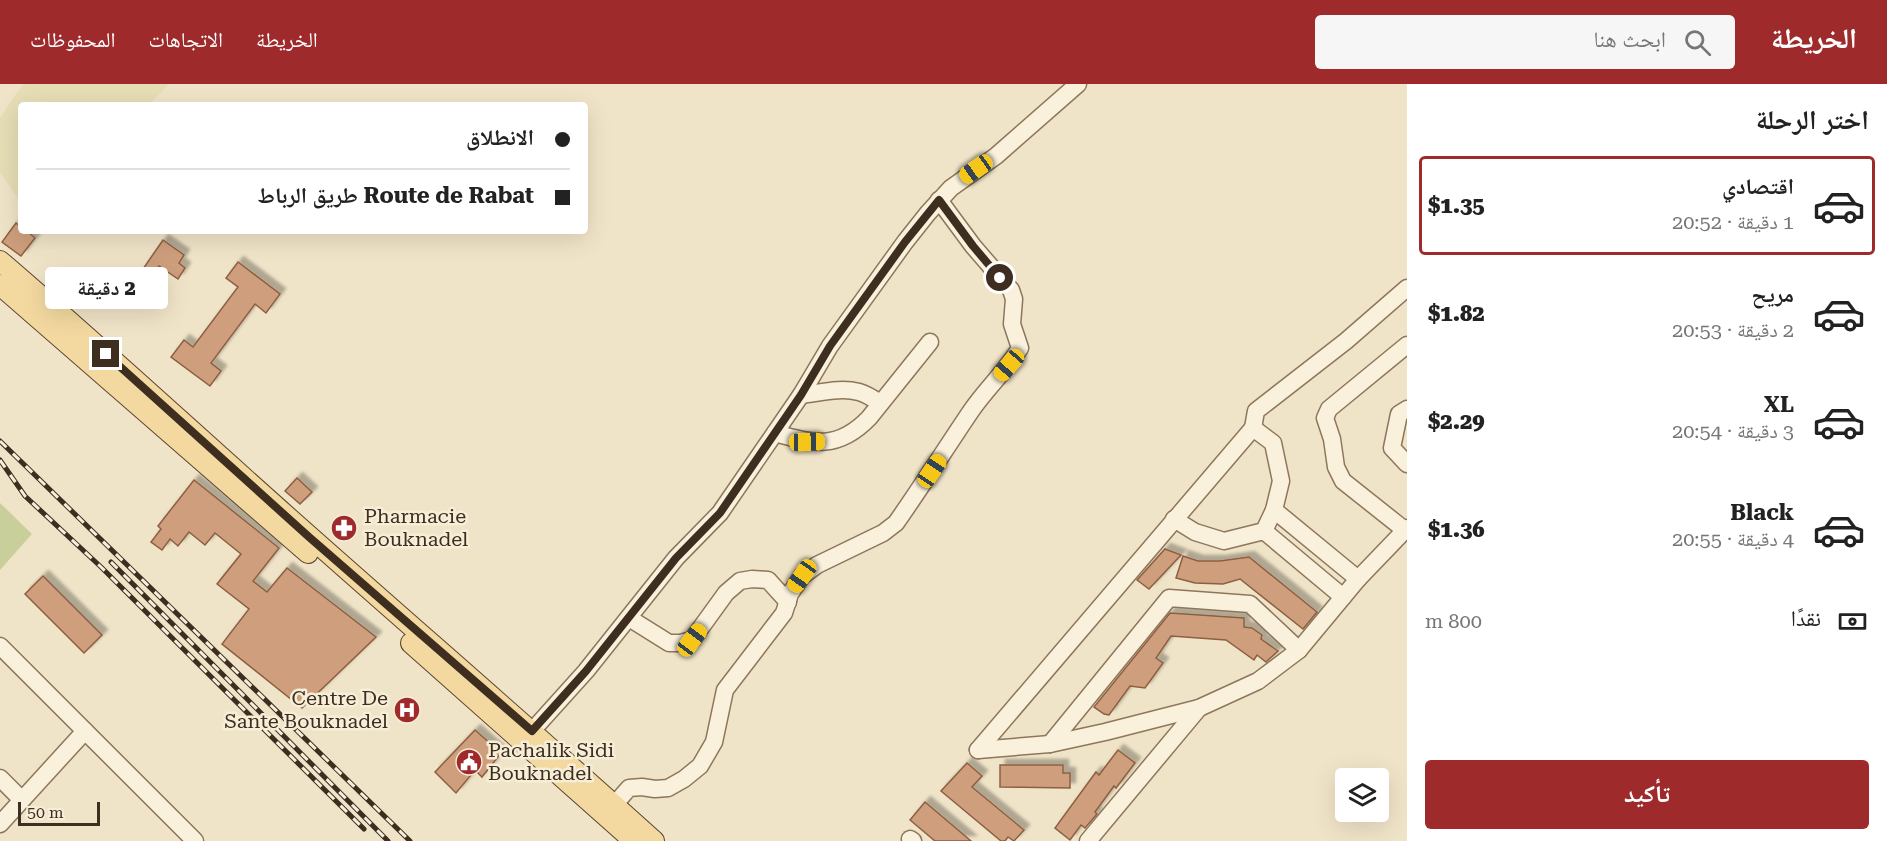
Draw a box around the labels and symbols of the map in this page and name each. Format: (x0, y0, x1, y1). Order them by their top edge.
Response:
car (956, 151, 996, 187)
route start (986, 264, 1013, 291)
callout: 2 دقيقة (45, 267, 168, 309)
route end (92, 340, 119, 367)
car (990, 346, 1028, 384)
car (789, 433, 825, 451)
car (914, 451, 950, 491)
place label: Pharmacie Bouknadel (364, 504, 468, 551)
pharmacy icon: Pharmacie Bouknadel (329, 513, 359, 543)
car (784, 556, 820, 596)
car (674, 620, 710, 660)
place label: Centre De Sante Bouknadel (224, 686, 388, 733)
hospital icon: Centre De Sante Bouknadel (392, 695, 422, 725)
place label: Pachalik Sidi Bouknadel (488, 738, 614, 785)
public building icon: Pachalik Sidi Bouknadel (454, 747, 484, 777)
scale bar (18, 799, 100, 826)

